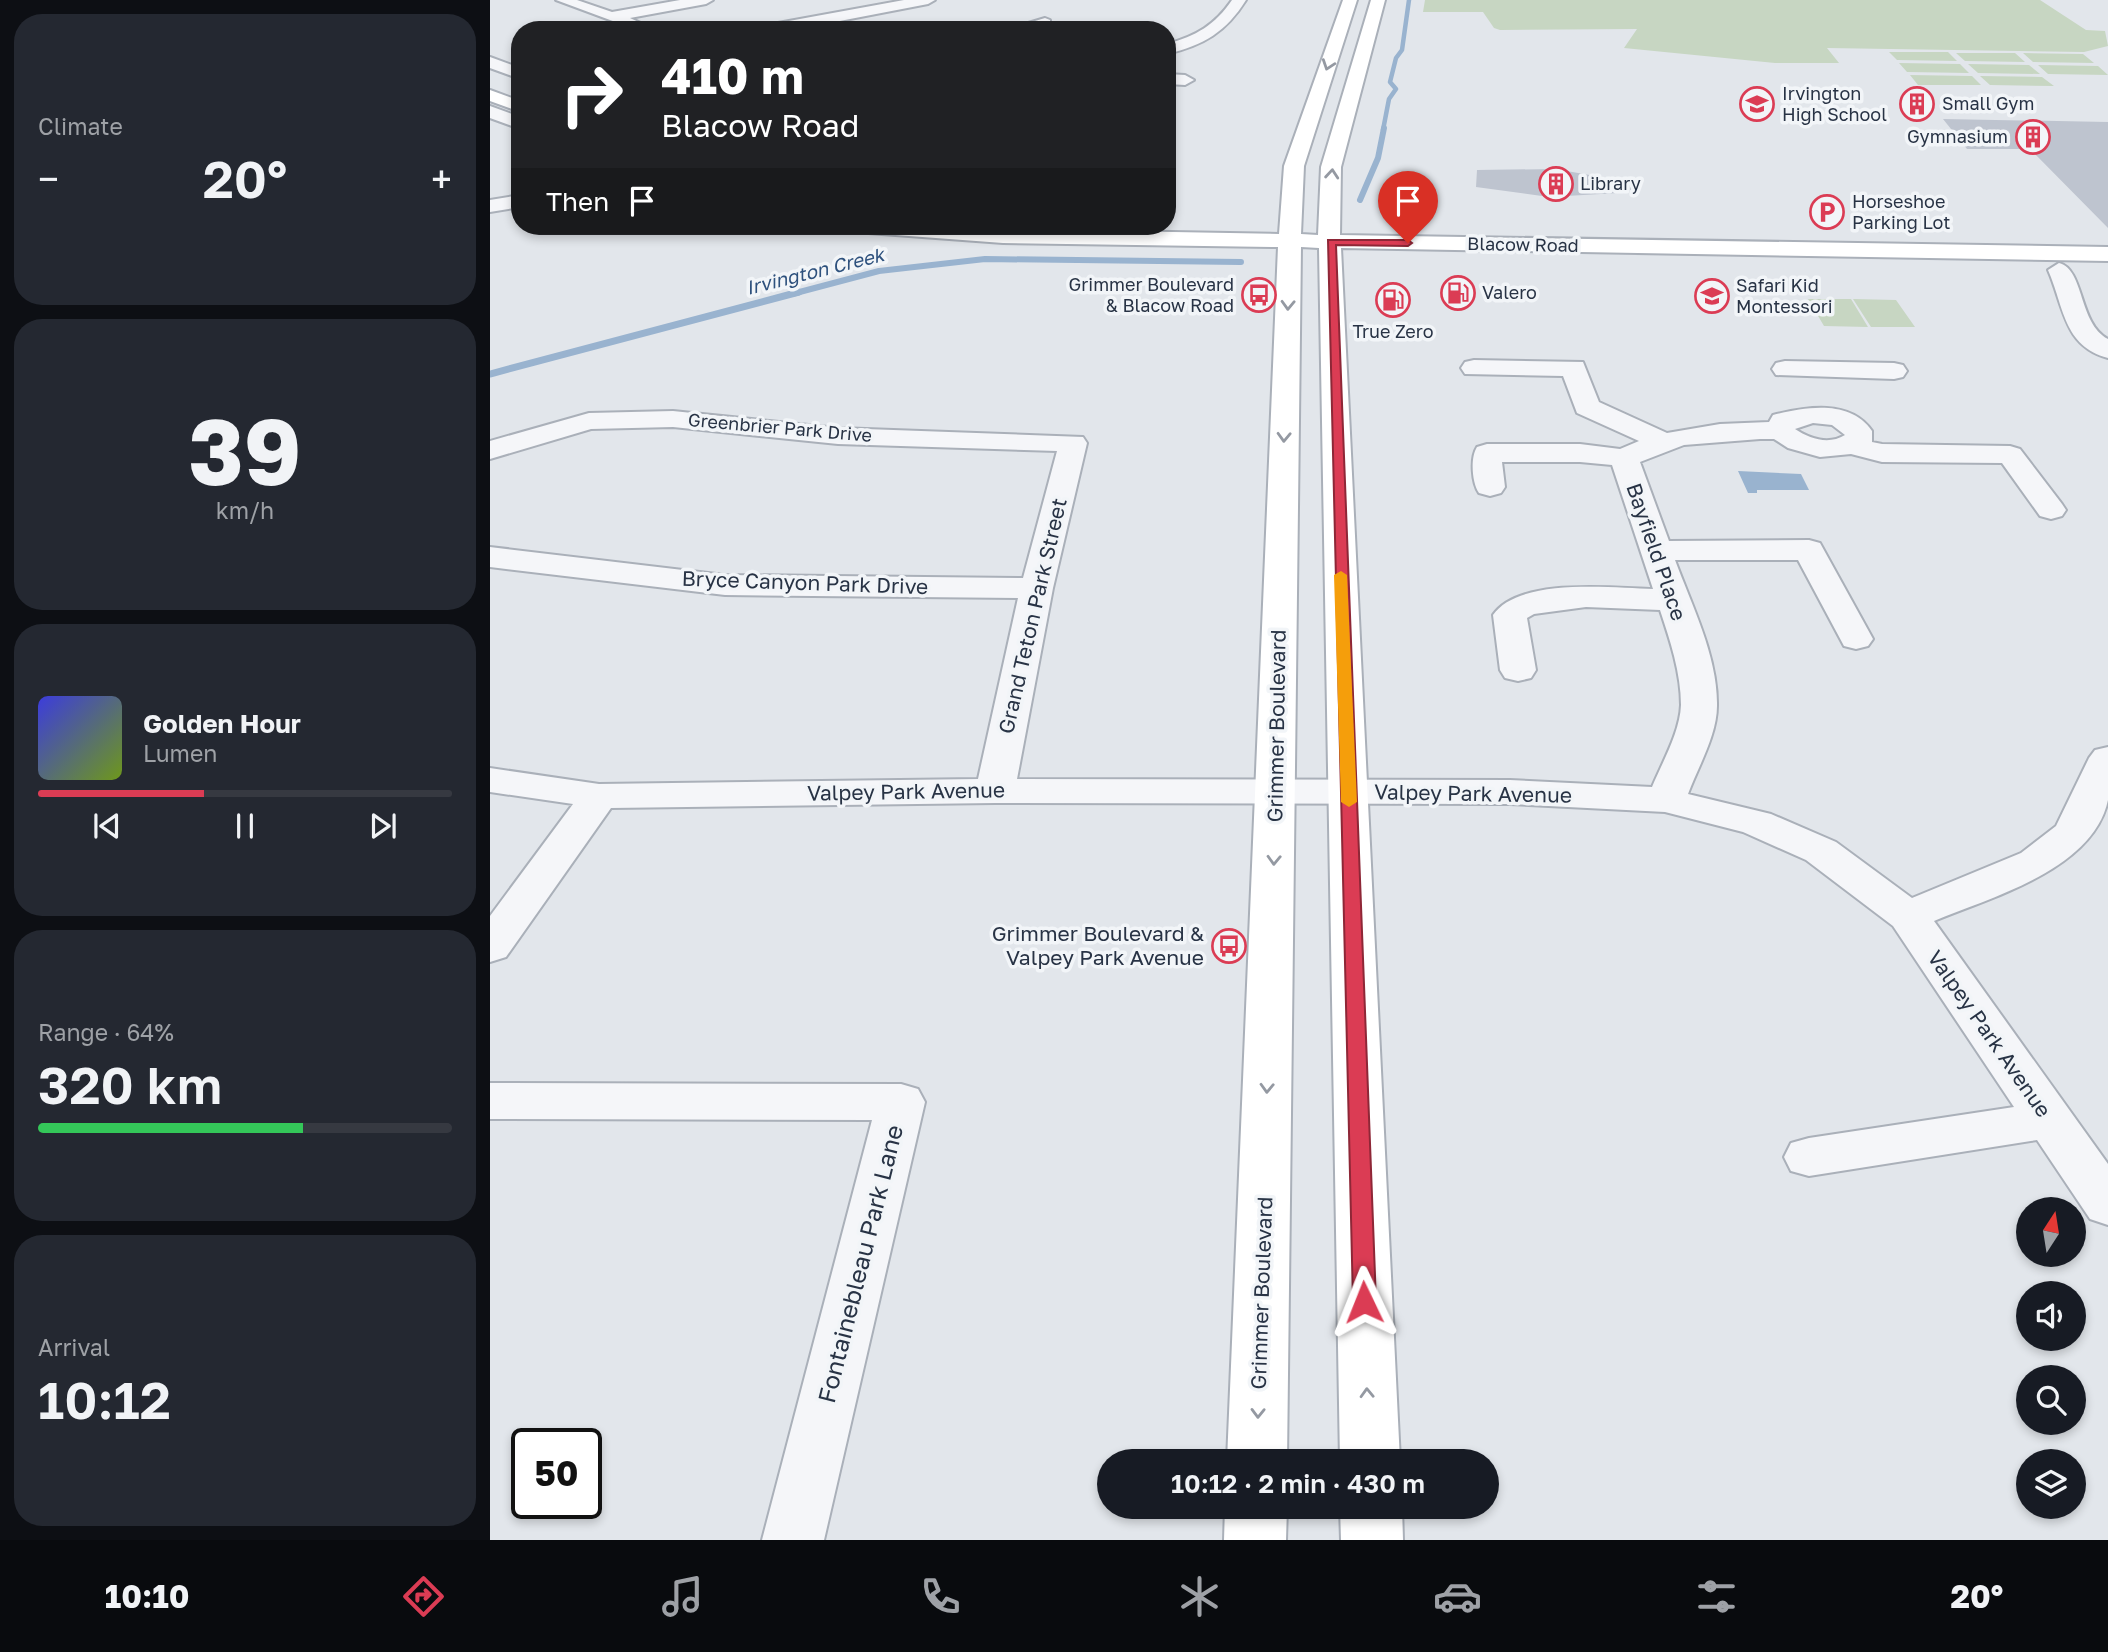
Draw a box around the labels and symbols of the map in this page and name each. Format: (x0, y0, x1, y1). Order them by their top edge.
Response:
one-way arrow (1322, 58, 1336, 70)
place label: Irvington High School (1782, 82, 1887, 125)
school or university icon: Irvington High School (1738, 85, 1776, 123)
building icon: Small Gym (1898, 85, 1936, 123)
place label: Small Gym (1942, 92, 2034, 114)
building icon: Gymnasium (2014, 118, 2052, 156)
place label: Gymnasium (1907, 125, 2008, 147)
building icon: Library (1537, 165, 1575, 203)
one-way arrow (1324, 168, 1339, 179)
pin (1378, 171, 1438, 243)
place label: Library (1580, 172, 1641, 194)
place label: Horseshoe Parking Lot (1852, 190, 1951, 233)
parking icon: Horseshoe Parking Lot (1808, 193, 1846, 231)
street label: Blacow Road (1467, 232, 1579, 256)
water label: Irvington Creek (743, 242, 888, 299)
place label: Grimmer Boulevard & Blacow Road (1069, 273, 1234, 316)
fuel station icon: Valero (1439, 274, 1477, 312)
place label: Safari Kid Montessori (1736, 274, 1833, 317)
bus stop icon: Grimmer Boulevard & Blacow Road (1240, 276, 1278, 314)
school or university icon: Safari Kid Montessori (1693, 277, 1731, 315)
fuel station icon: True Zero (1374, 281, 1412, 319)
place label: Valero (1482, 281, 1537, 303)
one-way arrow (1280, 300, 1295, 311)
place label: True Zero (1353, 320, 1433, 342)
street label: Greenbrier Park Drive (687, 408, 873, 446)
one-way arrow (1277, 431, 1292, 442)
street label: Bayfield Place (1621, 479, 1693, 624)
street label: Grand Teton Park Street (992, 495, 1072, 736)
street label: Bryce Canyon Park Drive (681, 565, 929, 599)
street label: Grimmer Boulevard (1261, 629, 1291, 823)
street label: Valpey Park Avenue (807, 776, 1005, 806)
street label: Valpey Park Avenue (1374, 778, 1572, 808)
one-way arrow (1266, 856, 1282, 866)
place label: Grimmer Boulevard & Valpey Park Avenue (992, 920, 1204, 970)
bus stop icon: Grimmer Boulevard & Valpey Park Avenue (1210, 927, 1248, 965)
street label: Valpey Park Avenue (1922, 945, 2057, 1122)
one-way arrow (1260, 1083, 1275, 1094)
street label: Fontainebleau Park Lane (811, 1122, 908, 1406)
street label: Grimmer Boulevard (1245, 1196, 1277, 1390)
north arrow (2016, 1197, 2086, 1267)
position arrow (1327, 1265, 1401, 1339)
one-way arrow (1360, 1387, 1375, 1398)
one-way arrow (1251, 1408, 1266, 1419)
speed limit sign: 50 (511, 1428, 602, 1519)

